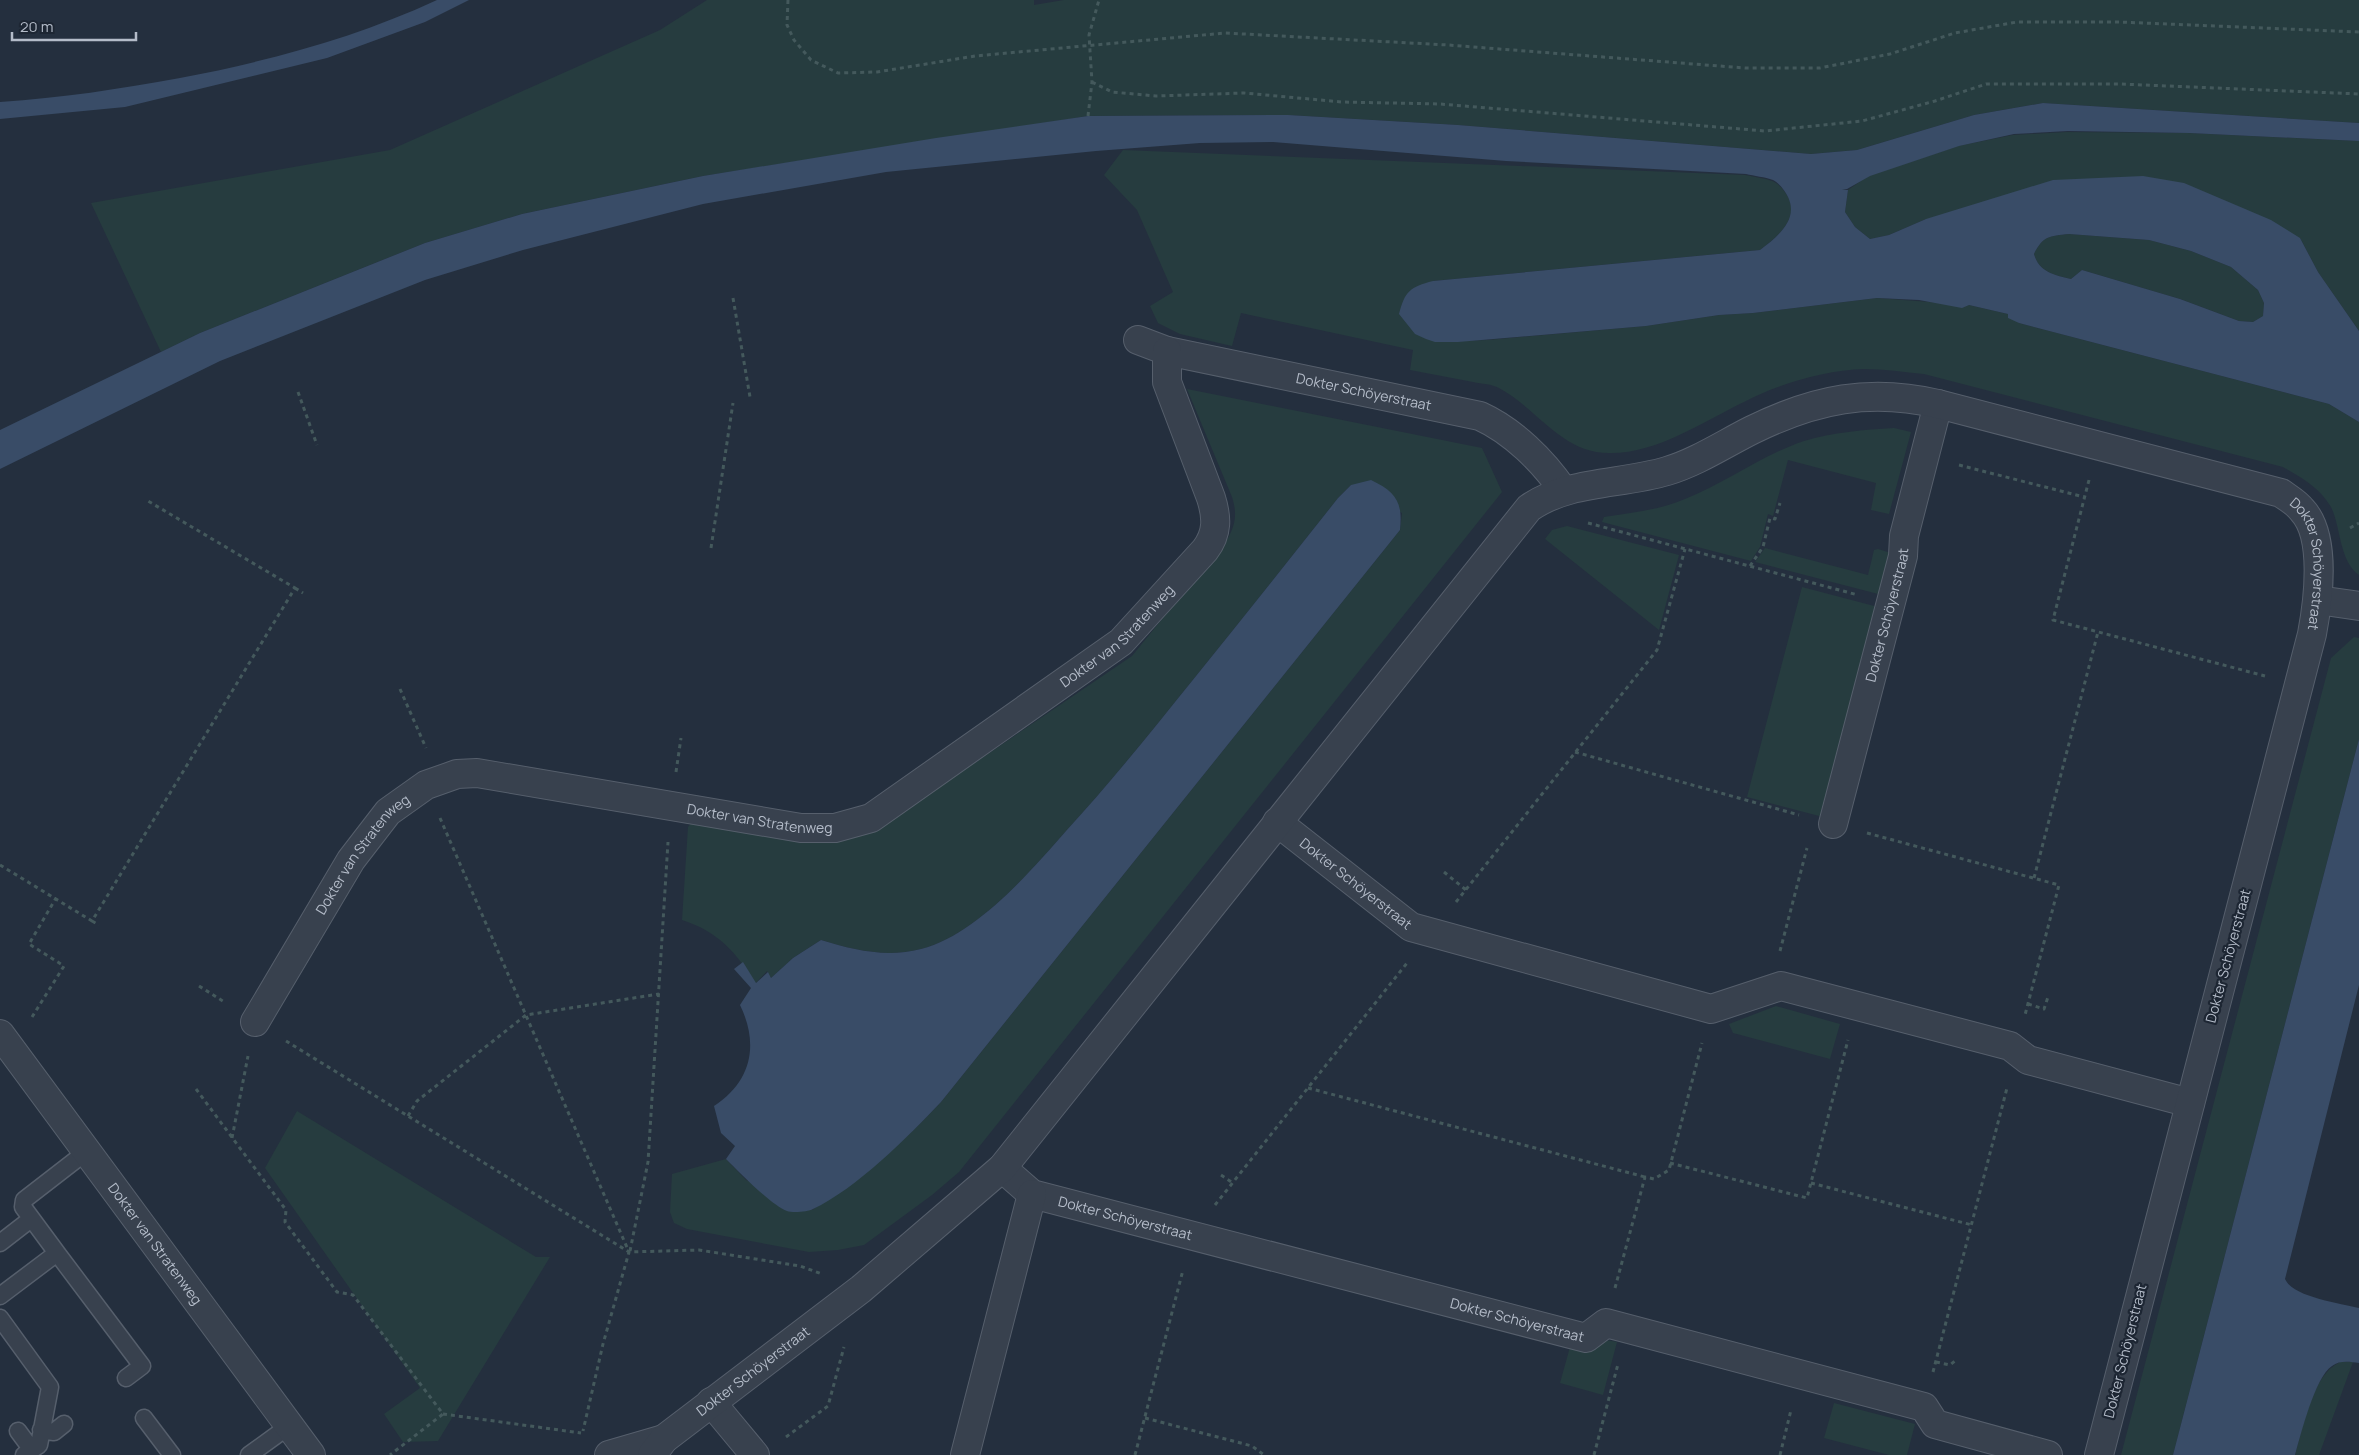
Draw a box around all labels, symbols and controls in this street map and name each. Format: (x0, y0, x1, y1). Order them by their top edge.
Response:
scale bar (12, 10, 136, 42)
text: 20 m (20, 16, 53, 37)
street label: Dokter Schöyerstraat (1295, 368, 1434, 415)
street label: Dokter Schöyerstraat (2286, 493, 2329, 632)
street label: Dokter Schöyerstraat (1861, 547, 1912, 684)
street label: Dokter van Stratenweg (1056, 580, 1178, 691)
street label: Dokter van Stratenweg (311, 790, 413, 918)
street label: Dokter van Stratenweg (686, 799, 832, 837)
street label: Dokter Schöyerstraat (1296, 833, 1416, 933)
street label: Dokter Schöyerstraat (2201, 887, 2255, 1025)
street label: Dokter van Stratenweg (104, 1179, 207, 1308)
street label: Dokter Schöyerstraat (1056, 1191, 1195, 1244)
street label: Dokter Schöyerstraat (2099, 1281, 2150, 1420)
street label: Dokter Schöyerstraat (1448, 1293, 1587, 1346)
street label: Dokter Schöyerstraat (692, 1321, 814, 1420)

